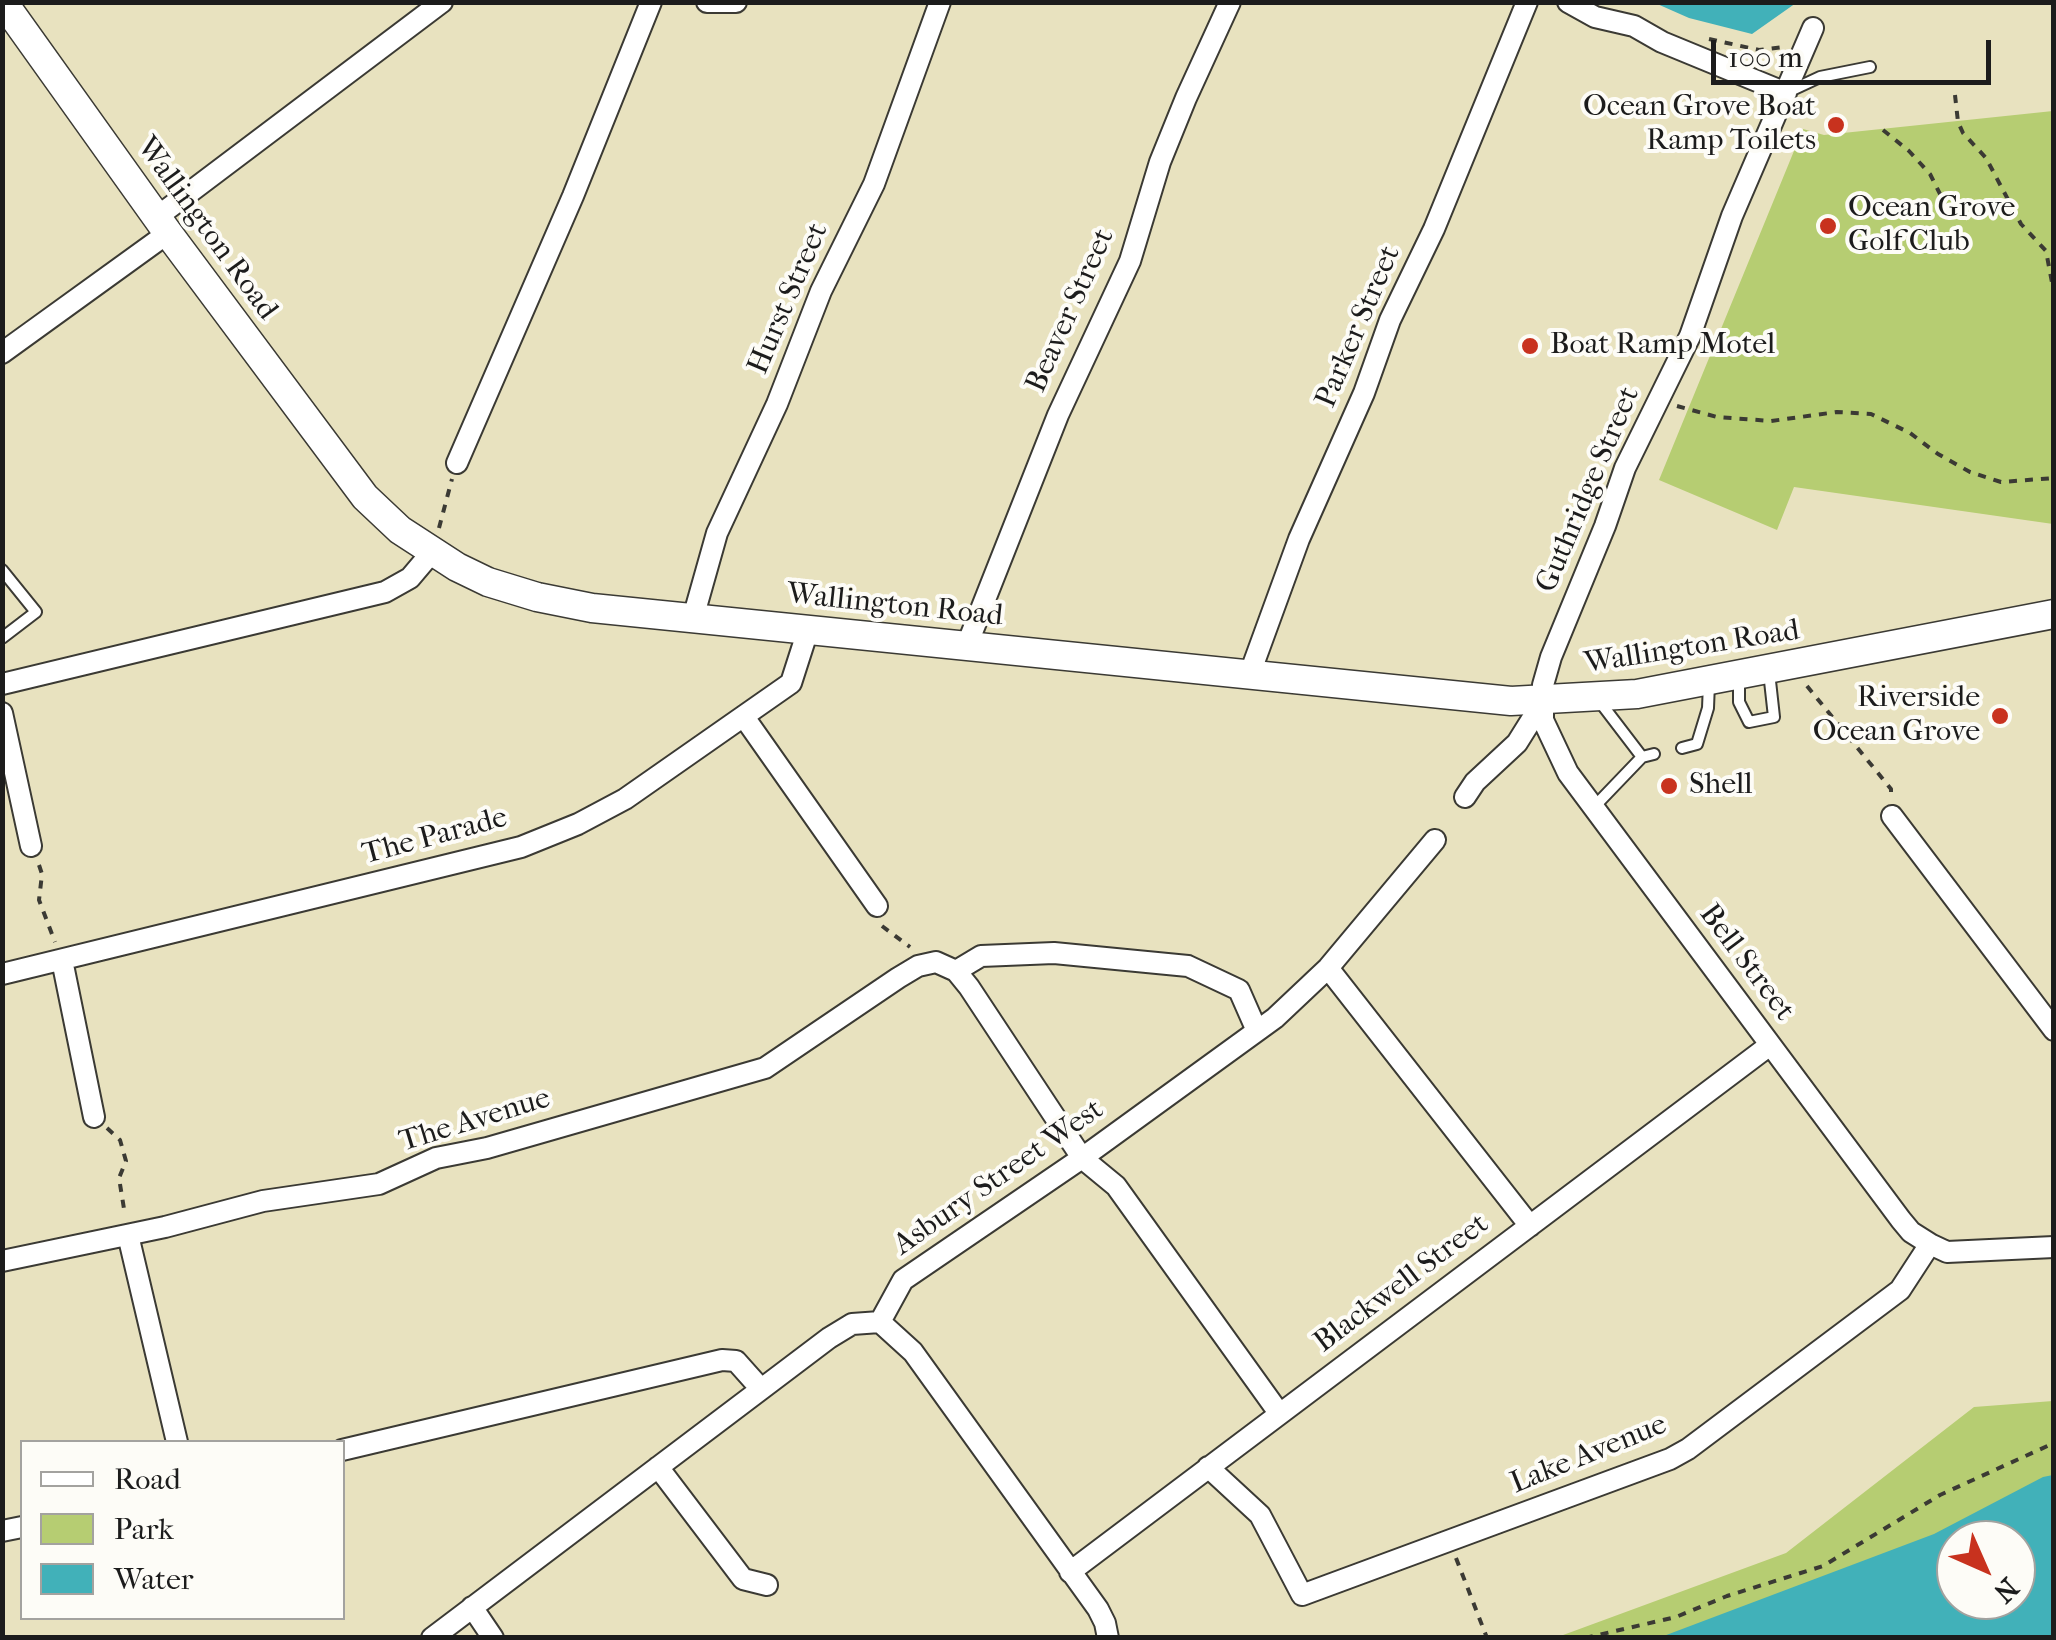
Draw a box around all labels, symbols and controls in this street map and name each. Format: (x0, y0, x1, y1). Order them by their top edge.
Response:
scale bar (1716, 20, 1996, 82)
text: 100 m (1728, 40, 1803, 75)
place label: Ocean Grove Boat Ramp Toilets (1583, 90, 1816, 160)
marker: Ocean Grove Boat Ramp Toilets (1825, 114, 1847, 136)
street label: Wallington Road (128, 131, 284, 327)
place label: Ocean Grove Golf Club (1848, 191, 2015, 262)
marker: Ocean Grove Golf Club (1817, 215, 1839, 237)
street label: Hurst Street (741, 218, 837, 380)
street label: Beaver Street (1019, 224, 1123, 398)
street label: Parker Street (1309, 241, 1409, 413)
place label: Boat Ramp Motel (1550, 328, 1775, 364)
marker: Boat Ramp Motel (1519, 335, 1541, 357)
street label: Guthridge Street (1529, 382, 1649, 598)
street label: Wallington Road (785, 577, 1005, 635)
street label: Wallington Road (1582, 613, 1802, 683)
place label: Riverside Ocean Grove (1813, 681, 1980, 752)
marker: Riverside Ocean Grove (1989, 705, 2011, 727)
place label: Shell (1689, 768, 1753, 804)
marker: Shell (1658, 775, 1680, 797)
street label: The Parade (359, 800, 511, 874)
street label: Bell Street (1691, 898, 1801, 1028)
street label: The Avenue (395, 1081, 555, 1161)
street label: Asbury Street West (887, 1092, 1111, 1264)
street label: Blackwell Street (1308, 1207, 1496, 1361)
street label: Lake Avenue (1506, 1407, 1672, 1503)
legend (20, 1440, 345, 1620)
text: Road (114, 1462, 181, 1497)
text: Park (114, 1512, 174, 1547)
north arrow (1936, 1520, 2036, 1620)
text: Water (114, 1562, 194, 1597)
text: N (1987, 1571, 2025, 1609)

